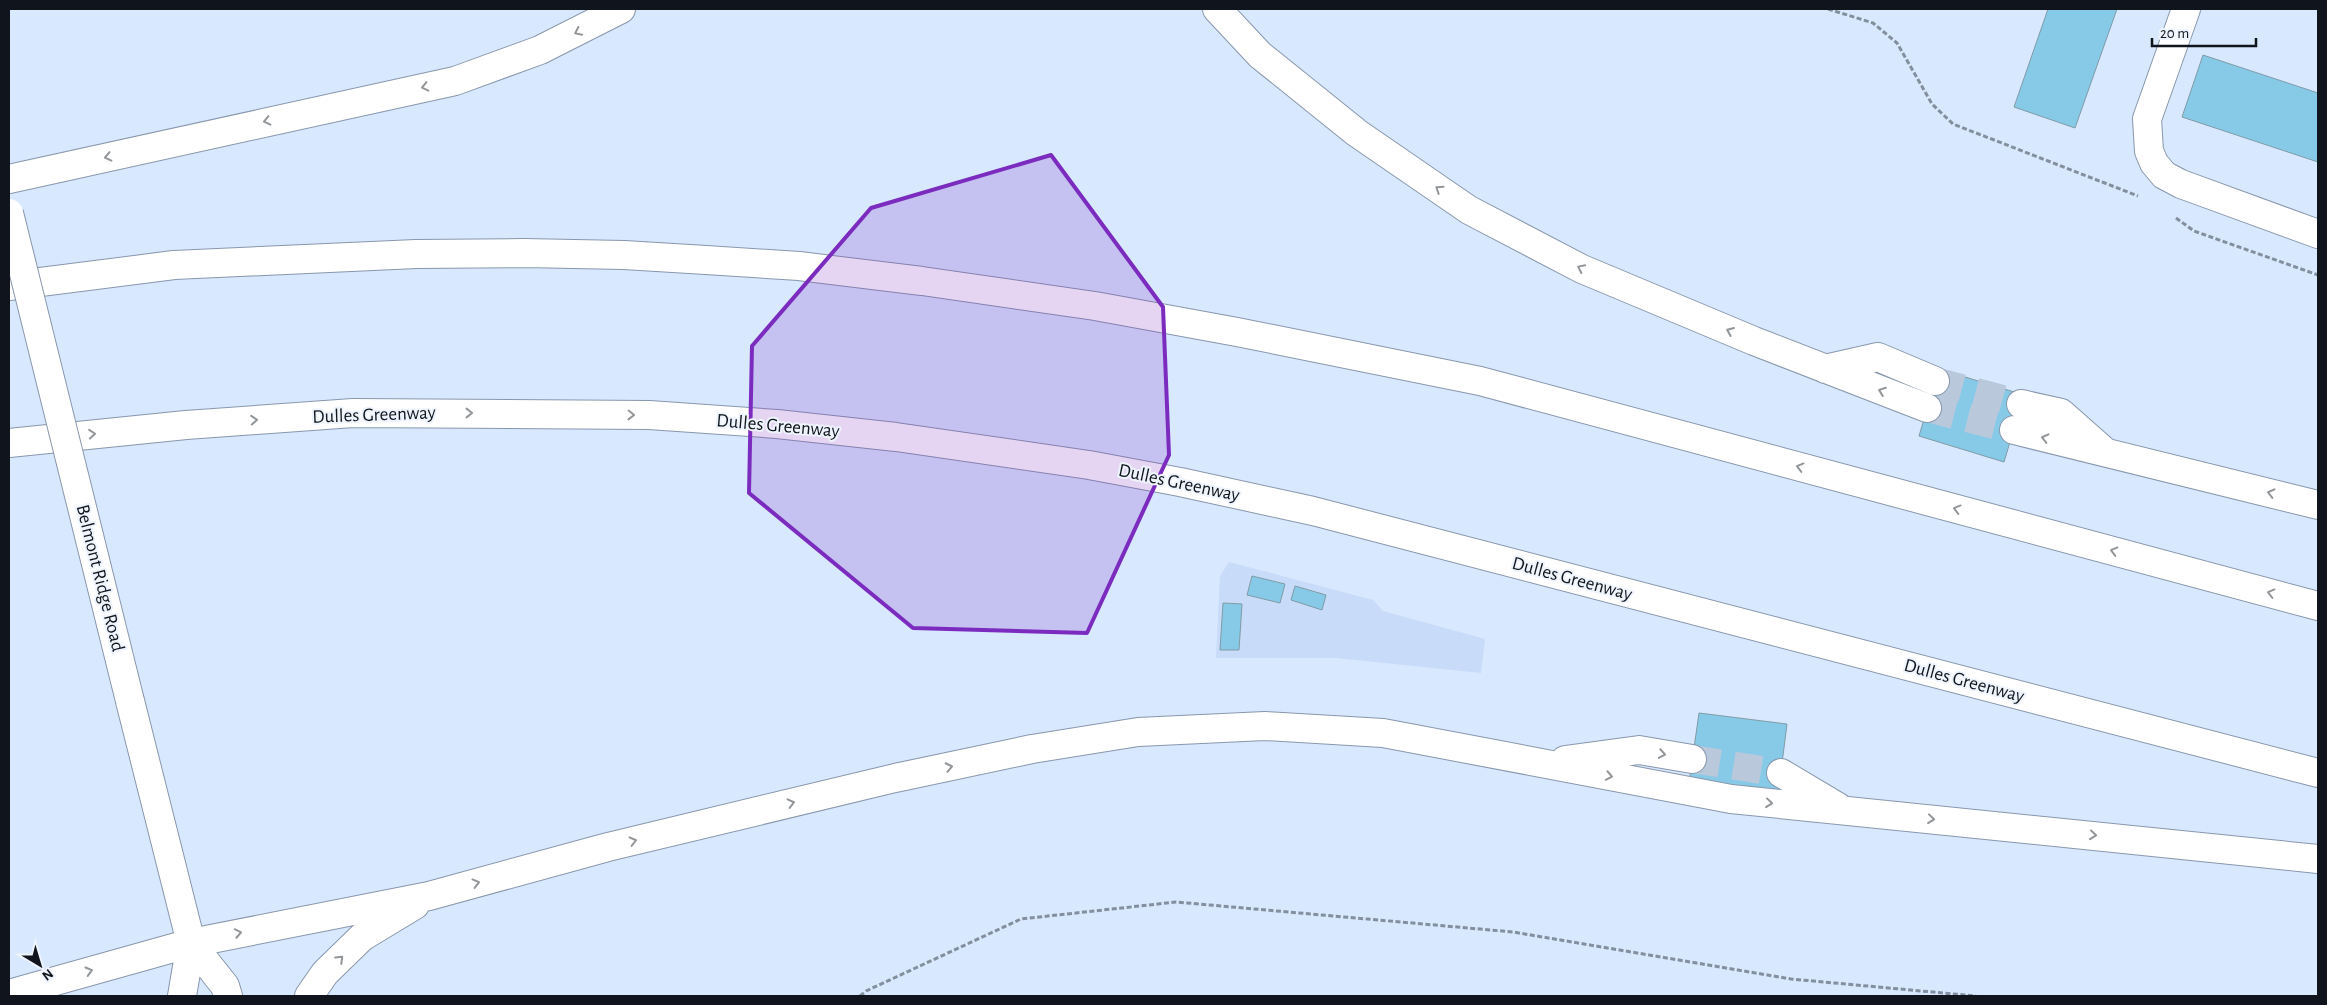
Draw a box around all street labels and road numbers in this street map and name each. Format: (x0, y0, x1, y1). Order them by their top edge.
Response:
street label: Dulles Greenway (312, 403, 436, 427)
street label: Dulles Greenway (716, 411, 840, 441)
street label: Dulles Greenway (1117, 461, 1241, 505)
street label: Belmont Ridge Road (73, 503, 127, 654)
street label: Dulles Greenway (1510, 554, 1634, 604)
street label: Dulles Greenway (1902, 656, 2026, 706)

